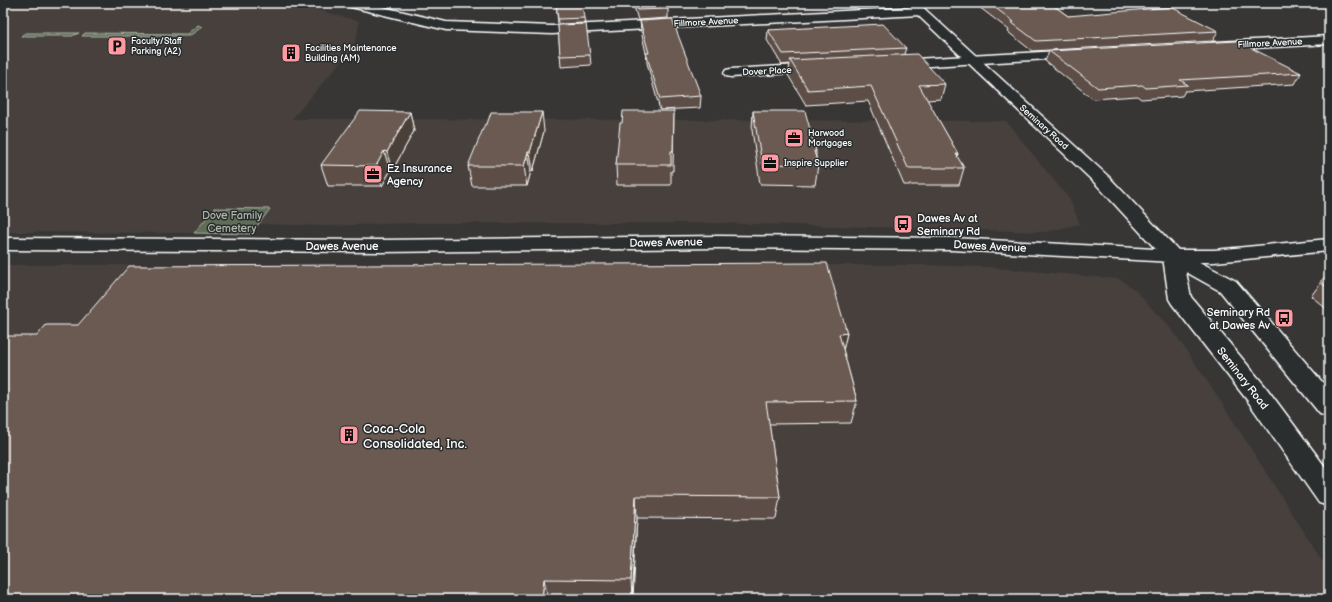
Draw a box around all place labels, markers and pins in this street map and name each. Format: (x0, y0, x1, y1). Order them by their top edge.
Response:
parking icon: Faculty/Staff Parking (A2) (106, 35, 128, 57)
place label: Faculty/Staff Parking (A2) (131, 36, 182, 57)
building icon: Facilities Maintenance Building (AM) (280, 42, 302, 64)
place label: Facilities Maintenance Building (AM) (305, 43, 397, 64)
office icon: Harwood Mortgages (783, 127, 805, 149)
place label: Harwood Mortgages (808, 128, 853, 149)
office icon: Inspire Supplier (759, 152, 781, 174)
place label: Inspire Supplier (784, 158, 849, 169)
place label: Ez Insurance Agency (387, 162, 453, 188)
office icon: Ez Insurance Agency (362, 163, 384, 185)
place label: Dawes Av at Seminary Rd (917, 212, 980, 238)
bus stop icon: Dawes Av at Seminary Rd (892, 213, 914, 235)
place label: Seminary Rd at Dawes Av (1207, 306, 1271, 332)
bus stop icon: Seminary Rd at Dawes Av (1273, 307, 1295, 329)
place label: Coca-Cola Consolidated, Inc. (363, 421, 467, 452)
building icon: Coca-Cola Consolidated, Inc. (338, 424, 360, 446)

